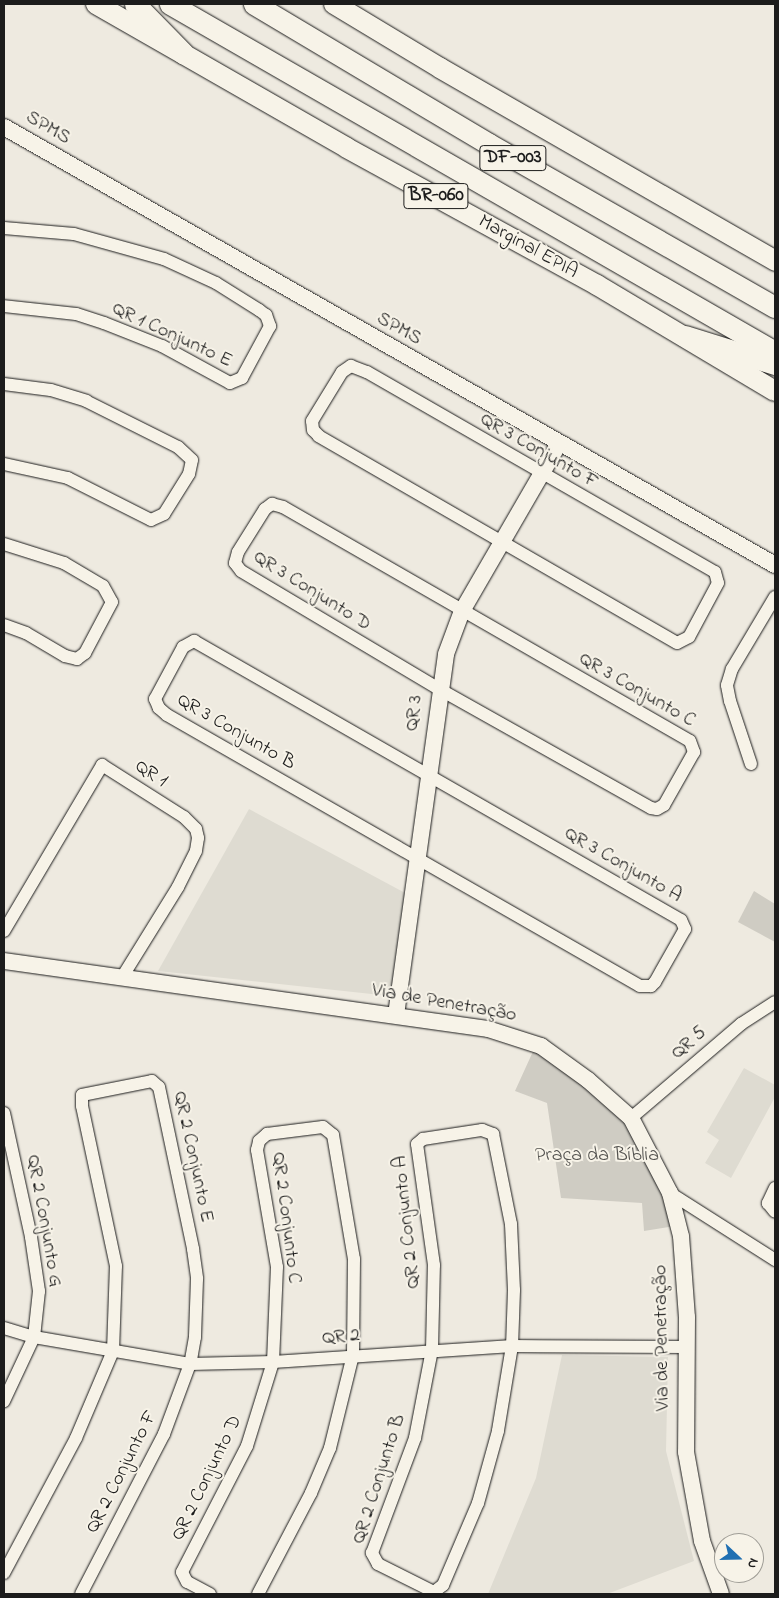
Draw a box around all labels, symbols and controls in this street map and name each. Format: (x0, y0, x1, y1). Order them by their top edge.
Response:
street label: SPMS (21, 106, 75, 150)
road number: DF-003 (479, 142, 547, 174)
road number: BR-060 (402, 180, 470, 212)
street label: Marginal EPIA (474, 210, 582, 284)
street label: QR 1 Conjunto E (108, 297, 236, 373)
street label: SPMS (372, 307, 426, 351)
street label: QR 3 Conjunto F (476, 407, 602, 495)
street label: QR 3 Conjunto D (249, 545, 375, 637)
street label: QR 3 Conjunto C (574, 647, 700, 733)
street label: QR 3 Conjunto B (172, 688, 300, 776)
street label: QR 3 (400, 694, 428, 732)
street label: QR 1 (130, 755, 172, 793)
street label: QR 3 Conjunto A (560, 822, 686, 908)
street label: Via de Penetração (370, 978, 518, 1028)
street label: QR 5 (666, 1021, 712, 1065)
street label: QR 2 Conjunto E (167, 1089, 219, 1225)
park label: Praça da Bíblia (535, 1143, 659, 1167)
street label: QR 2 Conjunto C (266, 1151, 306, 1285)
street label: QR 2 Conjunto G (21, 1153, 67, 1289)
street label: QR 2 Conjunto A (388, 1154, 426, 1290)
street label: Via de Penetração (649, 1265, 675, 1411)
street label: QR 2 (321, 1323, 361, 1351)
street label: QR 2 Conjunto F (81, 1407, 163, 1537)
street label: QR 2 Conjunto B (347, 1411, 411, 1547)
street label: QR 2 Conjunto D (166, 1412, 248, 1544)
north arrow (714, 1533, 764, 1583)
text: N (741, 1555, 764, 1571)

